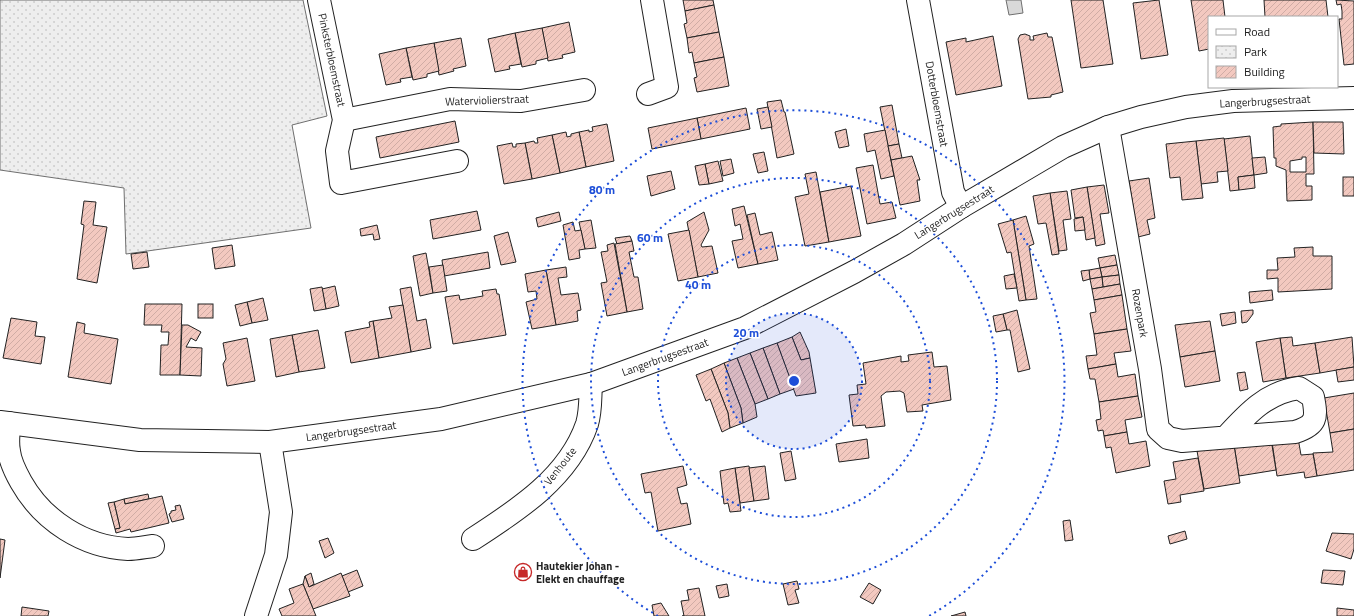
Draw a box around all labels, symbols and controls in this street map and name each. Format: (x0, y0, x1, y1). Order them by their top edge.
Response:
street label: Pinksterbloemstraat (314, 12, 350, 108)
legend (1208, 16, 1338, 88)
text: Road (1244, 22, 1270, 41)
text: Park (1244, 42, 1267, 61)
street label: Dotterbloemstraat (922, 60, 952, 148)
text: Building (1244, 62, 1285, 81)
street label: Waterviolierstraat (445, 91, 529, 109)
street label: Langerbrugsestraat (1219, 91, 1311, 111)
text: 80 m (589, 180, 615, 199)
street label: Langerbrugsestraat (911, 181, 997, 243)
text: 60 m (637, 228, 663, 247)
text: 40 m (685, 275, 711, 294)
street label: Rozenpark (1128, 287, 1152, 339)
text: 20 m (733, 323, 759, 342)
street label: Langerbrugsestraat (619, 334, 711, 380)
centre of rings (787, 374, 801, 388)
street label: Langerbrugsestraat (305, 417, 397, 445)
street label: Venhoute (540, 443, 580, 488)
place label: Hautekier Johan - Elekt en chauffage (536, 558, 625, 587)
shop icon: Hautekier Johan - Elekt en chauffage (513, 562, 533, 582)

